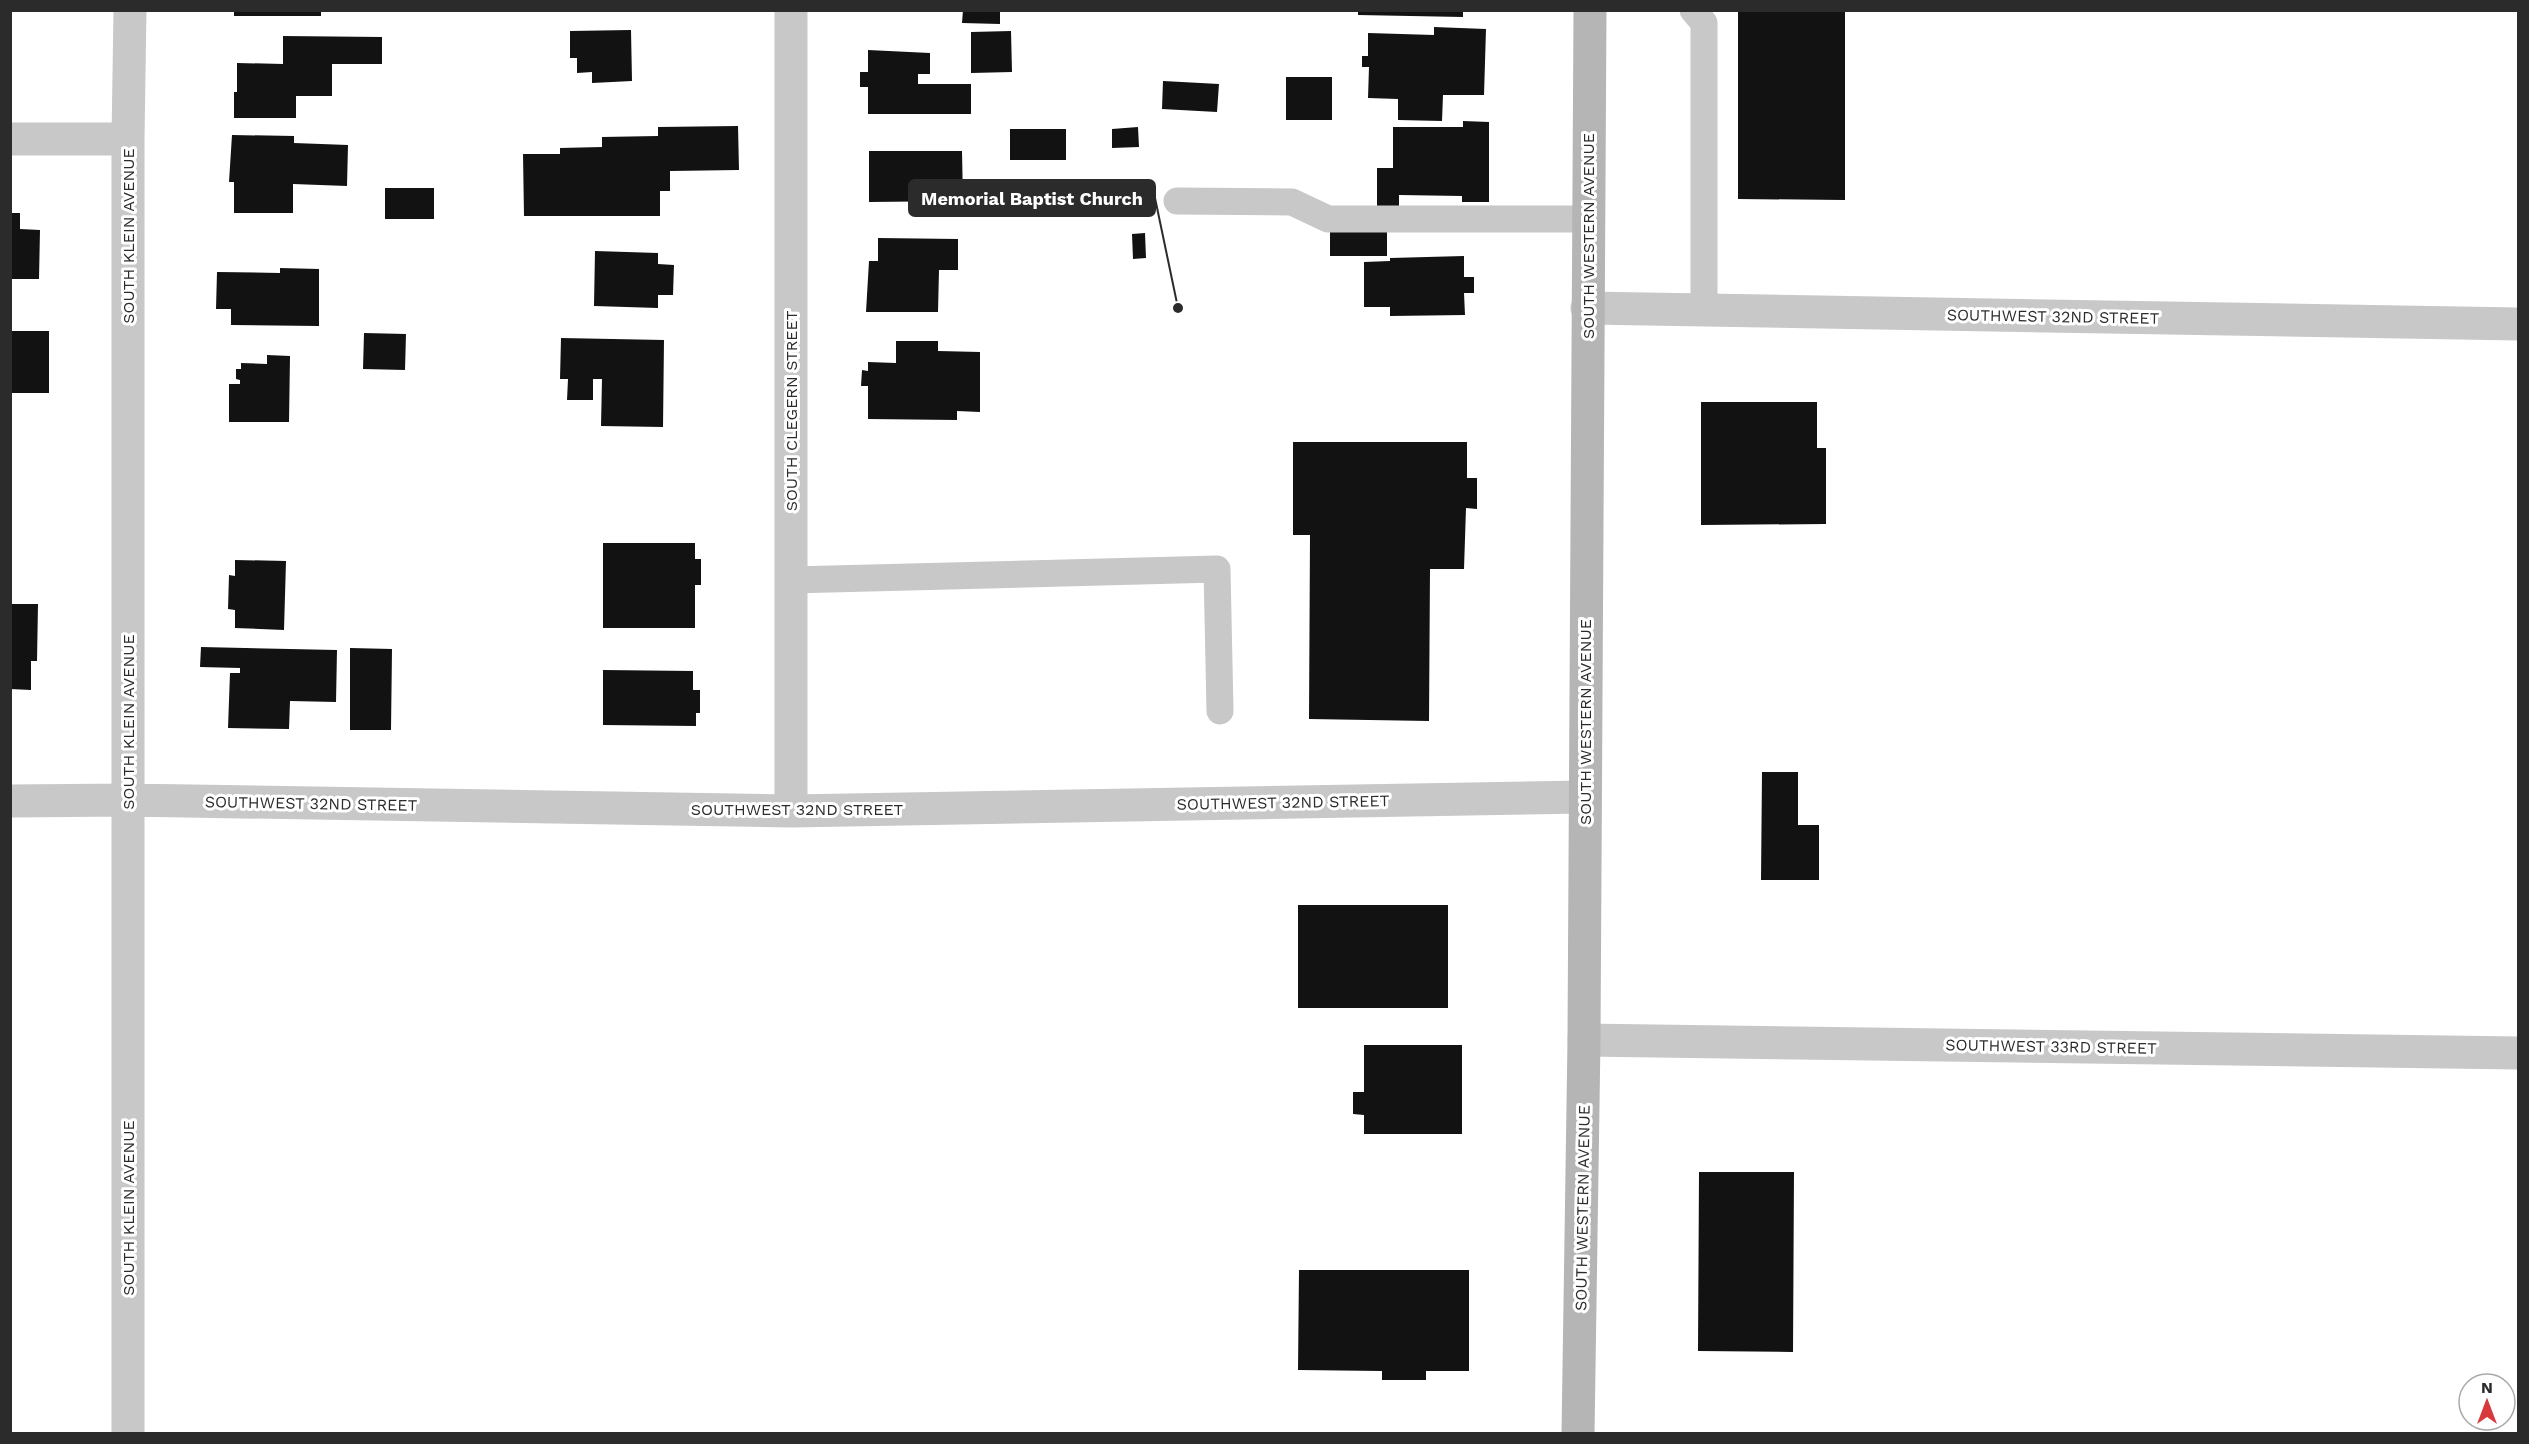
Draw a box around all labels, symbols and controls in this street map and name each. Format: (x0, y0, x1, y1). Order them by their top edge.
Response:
street label: SOUTH WESTERN AVENUE (1579, 133, 1598, 339)
street label: SOUTH KLEIN AVENUE (119, 148, 138, 324)
callout: Memorial Baptist Church (909, 180, 1155, 216)
text: Memorial Baptist Church (921, 188, 1143, 209)
street label: SOUTHWEST 32ND STREET (1947, 305, 2160, 328)
street label: SOUTH CLEGERN STREET (782, 310, 801, 511)
street label: SOUTH WESTERN AVENUE (1576, 619, 1595, 825)
street label: SOUTH KLEIN AVENUE (119, 634, 138, 810)
street label: SOUTHWEST 32ND STREET (1177, 791, 1390, 814)
street label: SOUTHWEST 32ND STREET (205, 792, 418, 815)
street label: SOUTHWEST 32ND STREET (691, 800, 904, 819)
street label: SOUTHWEST 33RD STREET (1945, 1035, 2157, 1058)
street label: SOUTH WESTERN AVENUE (1571, 1105, 1594, 1311)
street label: SOUTH KLEIN AVENUE (119, 1120, 138, 1296)
north arrow (2457, 1372, 2517, 1432)
text: N (2481, 1378, 2493, 1397)

